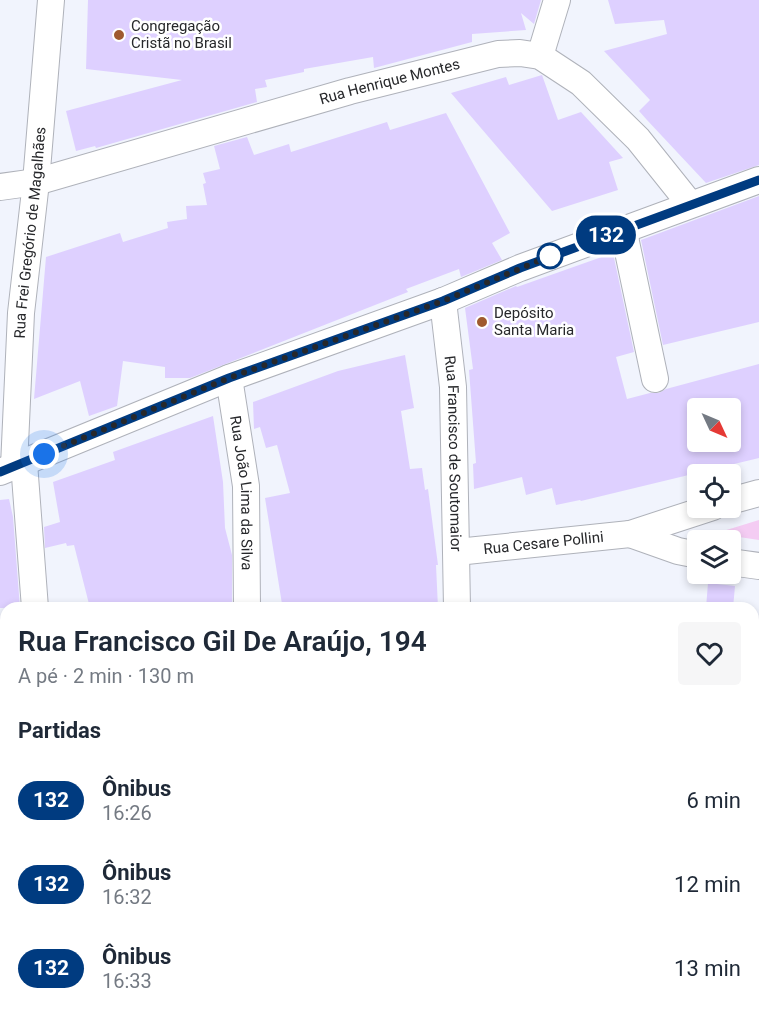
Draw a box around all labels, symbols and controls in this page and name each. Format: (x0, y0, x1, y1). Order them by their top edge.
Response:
place label: Congregação Cristã no Brasil (131, 17, 232, 52)
marker: Congregação Cristã no Brasil (112, 28, 126, 42)
street label: Rua Henrique Montes (317, 55, 462, 108)
street label: Rua Frei Gregório de Magalhães (11, 126, 50, 339)
line badge: 132 (572, 216, 640, 254)
text: 132 (588, 223, 624, 247)
unlabelled marker (537, 243, 563, 269)
place label: Depósito Santa Maria (494, 304, 574, 339)
marker: Depósito Santa Maria (475, 315, 489, 329)
street label: Rua Francisco de Soutomaior (440, 355, 465, 552)
north arrow (687, 398, 741, 452)
map controls (687, 398, 741, 584)
street label: Rua João Lima da Silva (226, 414, 256, 570)
your location (29, 439, 59, 469)
button: locate (687, 464, 741, 518)
street label: Rua Cesare Pollini (483, 528, 604, 558)
button: layers (687, 530, 741, 584)
button: heart (678, 622, 741, 685)
text: Rua Francisco Gil De Araújo, 194 (18, 625, 427, 658)
text: A pé · 2 min · 130 m (18, 664, 194, 688)
text: Partidas (18, 718, 101, 743)
text: Ônibus (102, 776, 171, 801)
text: 132 (33, 788, 69, 812)
text: 6 min (686, 788, 741, 813)
text: 16:26 (102, 801, 152, 825)
text: Ônibus (102, 860, 171, 885)
text: 132 (33, 872, 69, 896)
text: 12 min (674, 872, 741, 897)
text: 16:32 (102, 885, 152, 909)
text: Ônibus (102, 944, 171, 969)
text: 132 (33, 956, 69, 980)
text: 13 min (674, 956, 741, 981)
text: 16:33 (102, 969, 152, 993)

